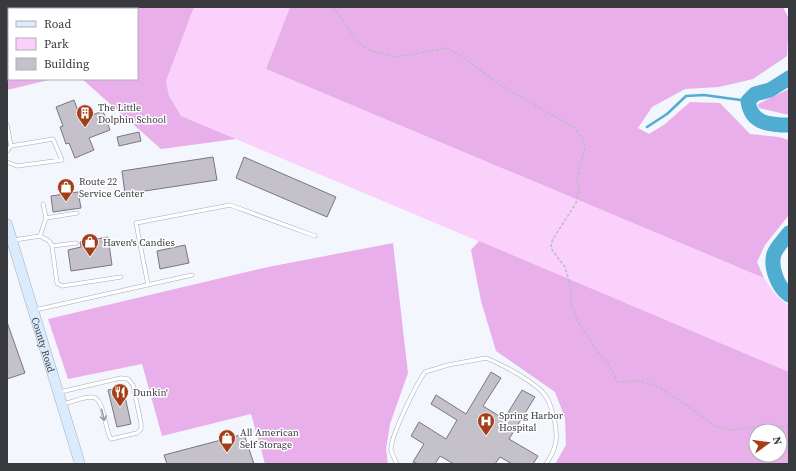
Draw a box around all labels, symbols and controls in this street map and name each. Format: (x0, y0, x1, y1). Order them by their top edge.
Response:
legend (8, 8, 138, 80)
text: Road (44, 16, 71, 32)
text: Park (44, 36, 69, 52)
text: Building (44, 56, 89, 72)
place label: The Little Dolphin School (98, 101, 166, 126)
building icon: The Little Dolphin School (75, 103, 95, 128)
place label: Route 22 Service Center (79, 175, 145, 200)
shop icon: Route 22 Service Center (56, 177, 76, 202)
shop icon: Haven's Candies (80, 232, 100, 257)
place label: Haven's Candies (103, 236, 175, 249)
street label: County Road (29, 316, 58, 374)
restaurant icon: Dunkin' (110, 382, 130, 407)
place label: Dunkin' (133, 386, 168, 399)
one-way arrow (100, 408, 108, 421)
place label: Spring Harbor Hospital (499, 409, 564, 434)
hospital icon: Spring Harbor Hospital (476, 411, 496, 436)
north arrow (748, 423, 788, 463)
place label: All American Self Storage (240, 426, 299, 451)
shop icon: All American Self Storage (217, 428, 237, 453)
text: N (769, 435, 785, 446)

